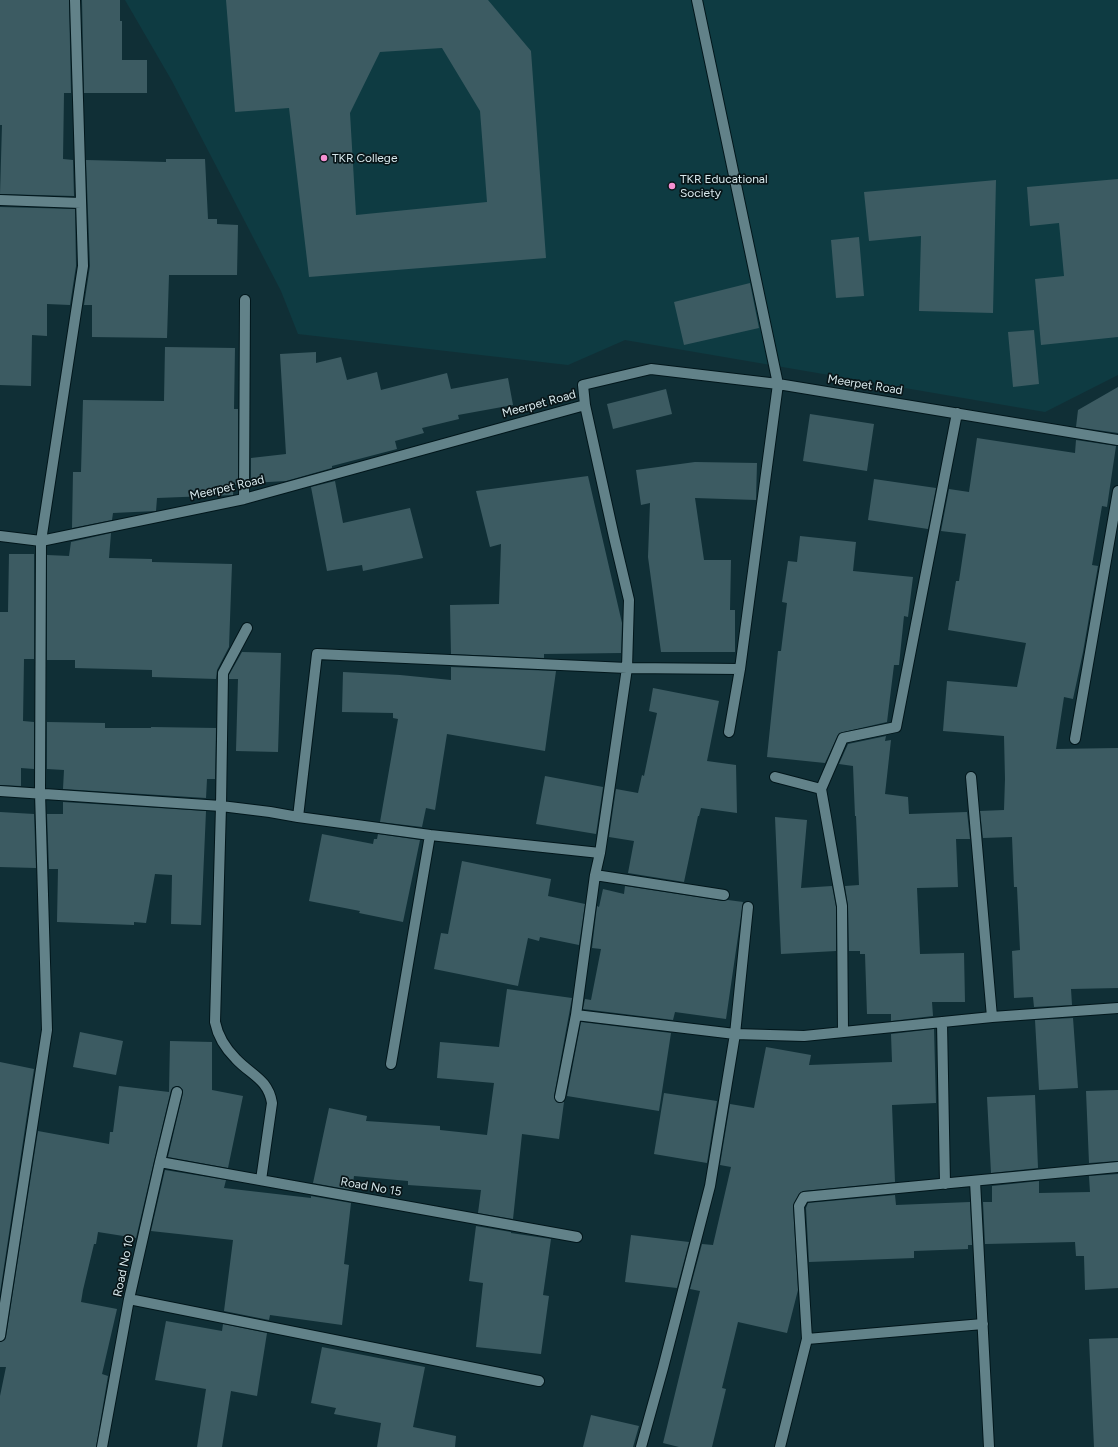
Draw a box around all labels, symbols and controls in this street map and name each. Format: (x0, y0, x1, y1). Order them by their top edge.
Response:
place label: TKR College (332, 151, 397, 165)
marker: TKR College (319, 153, 329, 163)
place label: TKR Educational Society (680, 172, 768, 200)
marker: TKR Educational Society (667, 181, 677, 191)
street label: Meerpet Road (826, 372, 904, 398)
street label: Meerpet Road (500, 387, 578, 421)
street label: Meerpet Road (188, 472, 266, 504)
street label: Road No 15 (339, 1175, 403, 1199)
street label: Road No 10 (110, 1234, 138, 1298)

